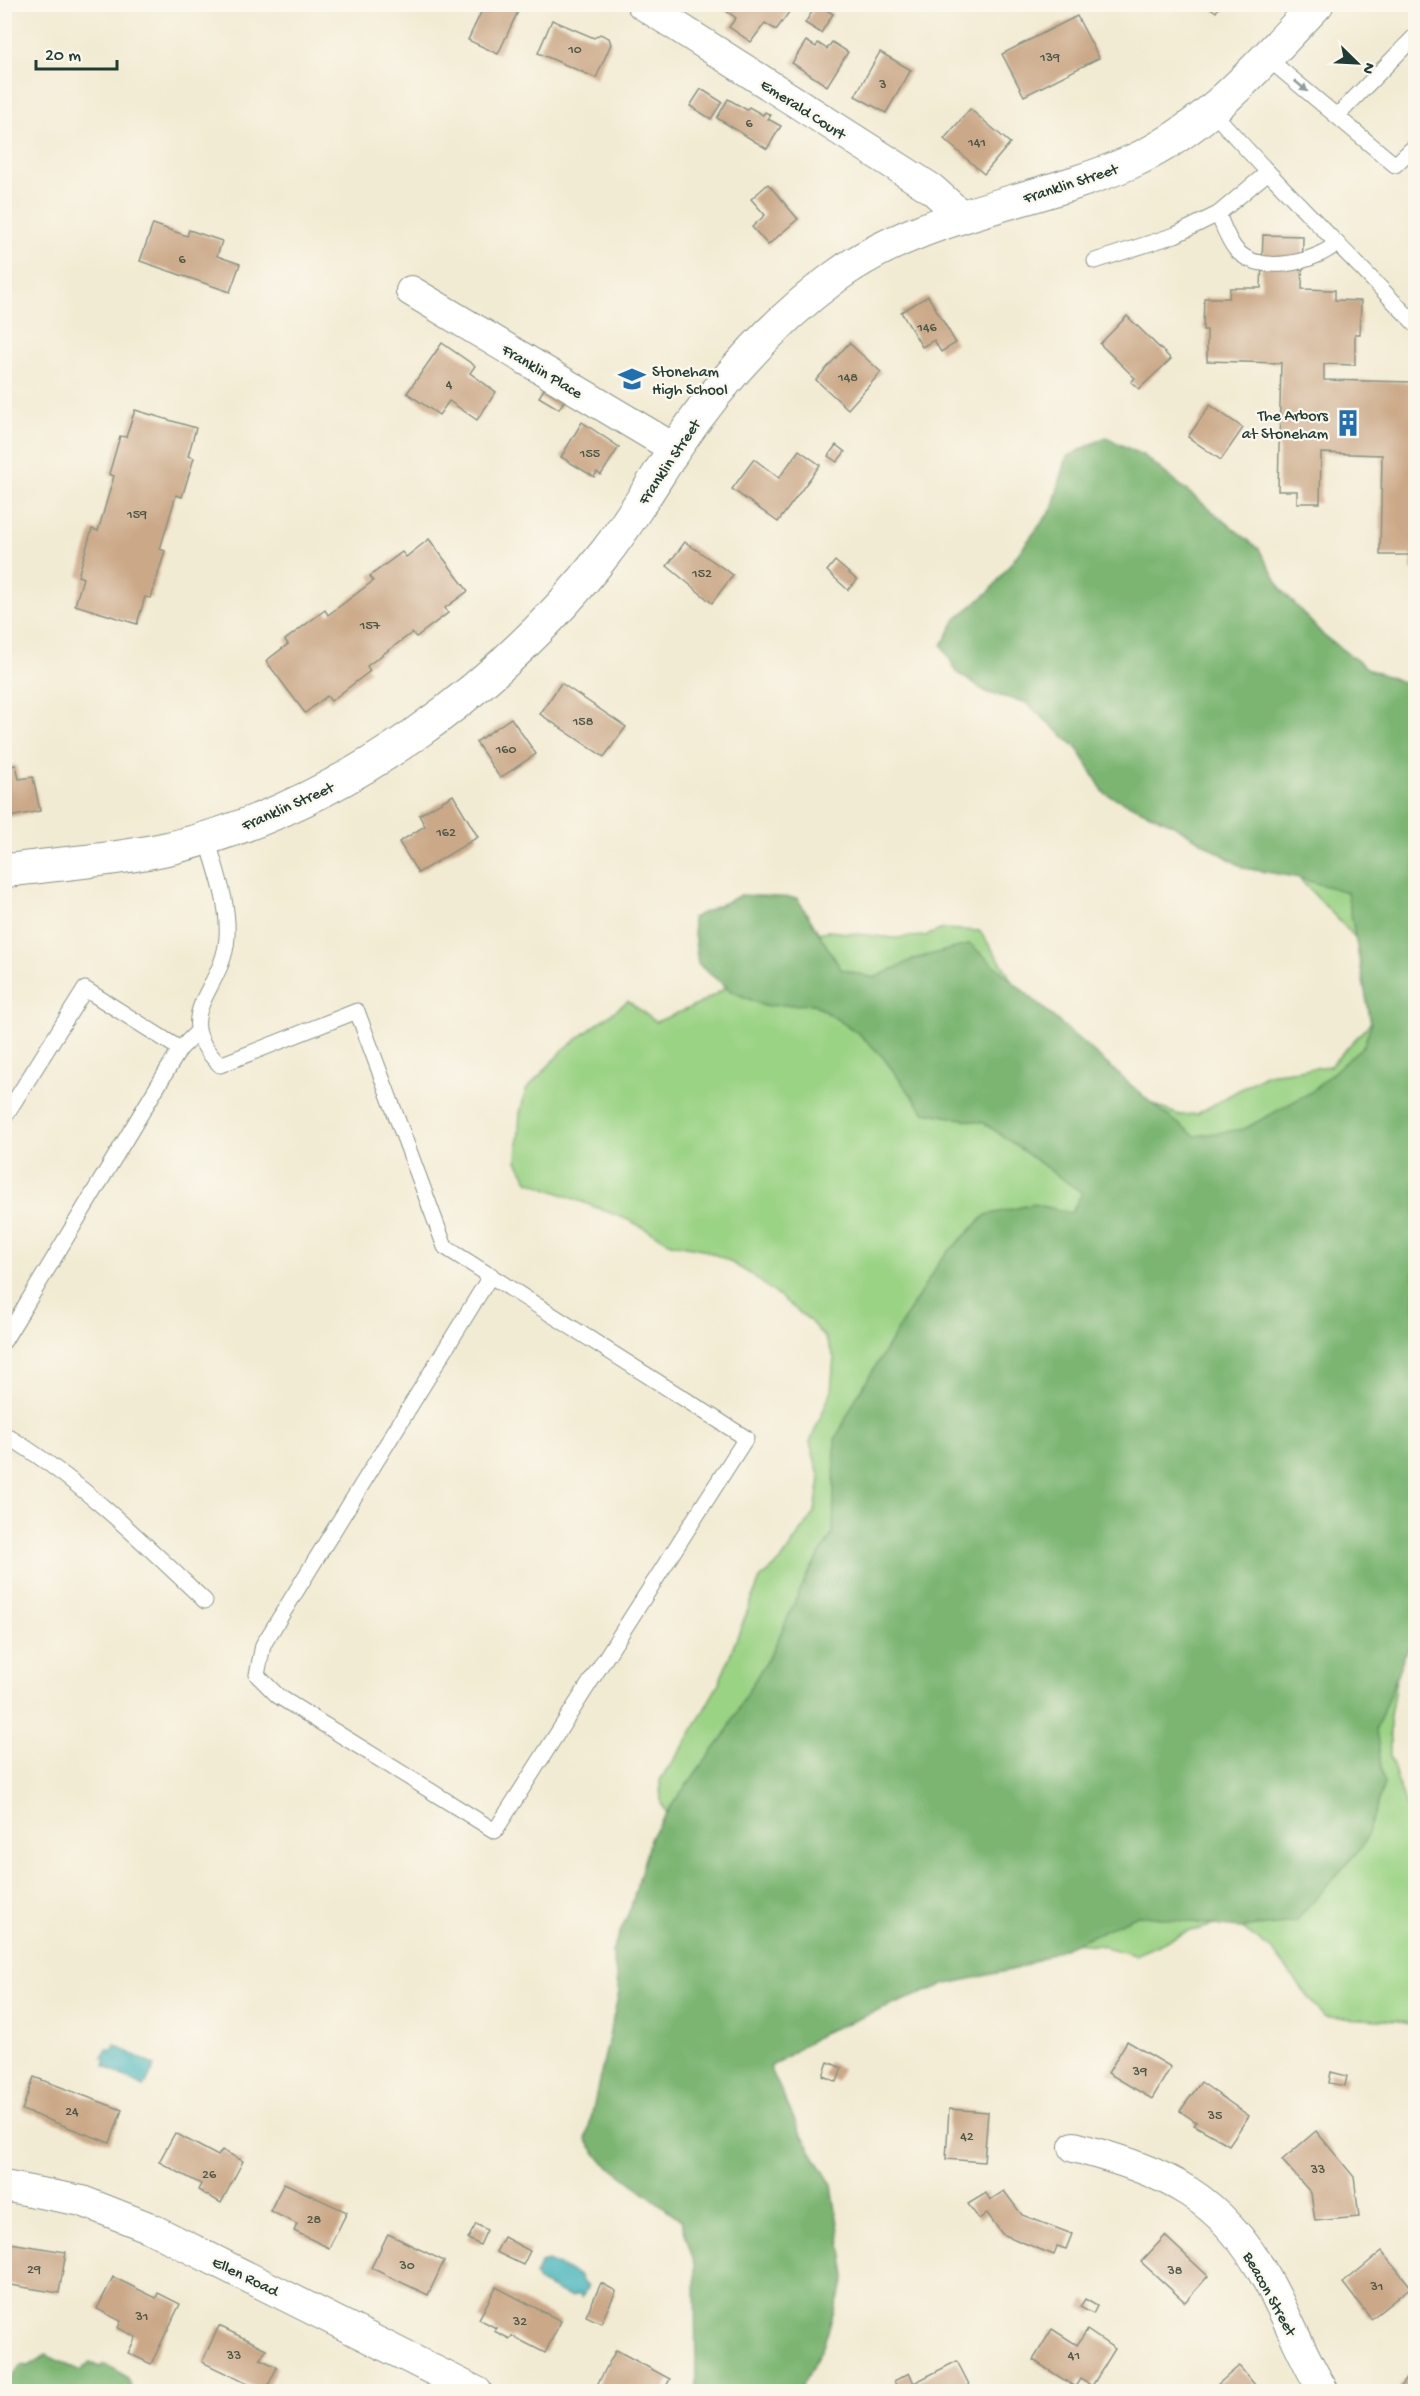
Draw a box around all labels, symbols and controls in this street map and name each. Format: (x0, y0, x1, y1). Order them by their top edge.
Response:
scale bar (36, 33, 117, 71)
north arrow (1327, 33, 1387, 93)
house number: 10 (567, 42, 582, 59)
text: 20 m (45, 46, 81, 67)
house number: 139 (1039, 50, 1060, 67)
text: N (1356, 59, 1378, 77)
street label: Emerald Court (756, 76, 849, 146)
house number: 3 (878, 77, 887, 94)
one-way arrow (1294, 80, 1309, 92)
house number: 6 (745, 116, 753, 133)
house number: 141 (967, 135, 986, 152)
street label: Franklin Street (1020, 161, 1122, 210)
house number: 6 (178, 252, 186, 269)
house number: 146 (916, 320, 938, 337)
street label: Franklin Place (497, 341, 586, 405)
school or university icon: Stoneham High School (617, 364, 647, 394)
place label: Stoneham High School (652, 364, 728, 401)
house number: 148 (837, 370, 858, 387)
house number: 4 (446, 377, 453, 394)
place label: The Arbors at Stoneham (1242, 408, 1329, 445)
building icon: The Arbors at Stoneham (1333, 408, 1363, 438)
street label: Franklin Street (635, 416, 707, 510)
house number: 155 (579, 446, 600, 463)
house number: 159 (126, 507, 147, 524)
house number: 152 (691, 566, 712, 583)
house number: 157 (359, 618, 381, 635)
house number: 158 (572, 714, 594, 731)
house number: 160 (495, 742, 516, 759)
street label: Franklin Street (239, 779, 339, 837)
house number: 162 (435, 825, 456, 842)
house number: 39 (1132, 2064, 1147, 2081)
house number: 24 (65, 2104, 79, 2121)
house number: 35 (1207, 2108, 1222, 2125)
house number: 42 (960, 2129, 974, 2146)
house number: 33 (1310, 2162, 1325, 2179)
house number: 26 (202, 2167, 217, 2184)
house number: 28 (307, 2212, 322, 2229)
street label: Beacon Street (1237, 2248, 1300, 2341)
street label: Ellen Road (208, 2254, 282, 2303)
house number: 30 (398, 2258, 415, 2275)
house number: 29 (27, 2262, 41, 2279)
house number: 38 (1167, 2263, 1183, 2280)
house number: 31 (1370, 2279, 1383, 2296)
house number: 31 (135, 2309, 148, 2326)
house number: 32 (512, 2314, 527, 2331)
house number: 33 (226, 2348, 241, 2365)
house number: 41 (1068, 2348, 1080, 2365)

